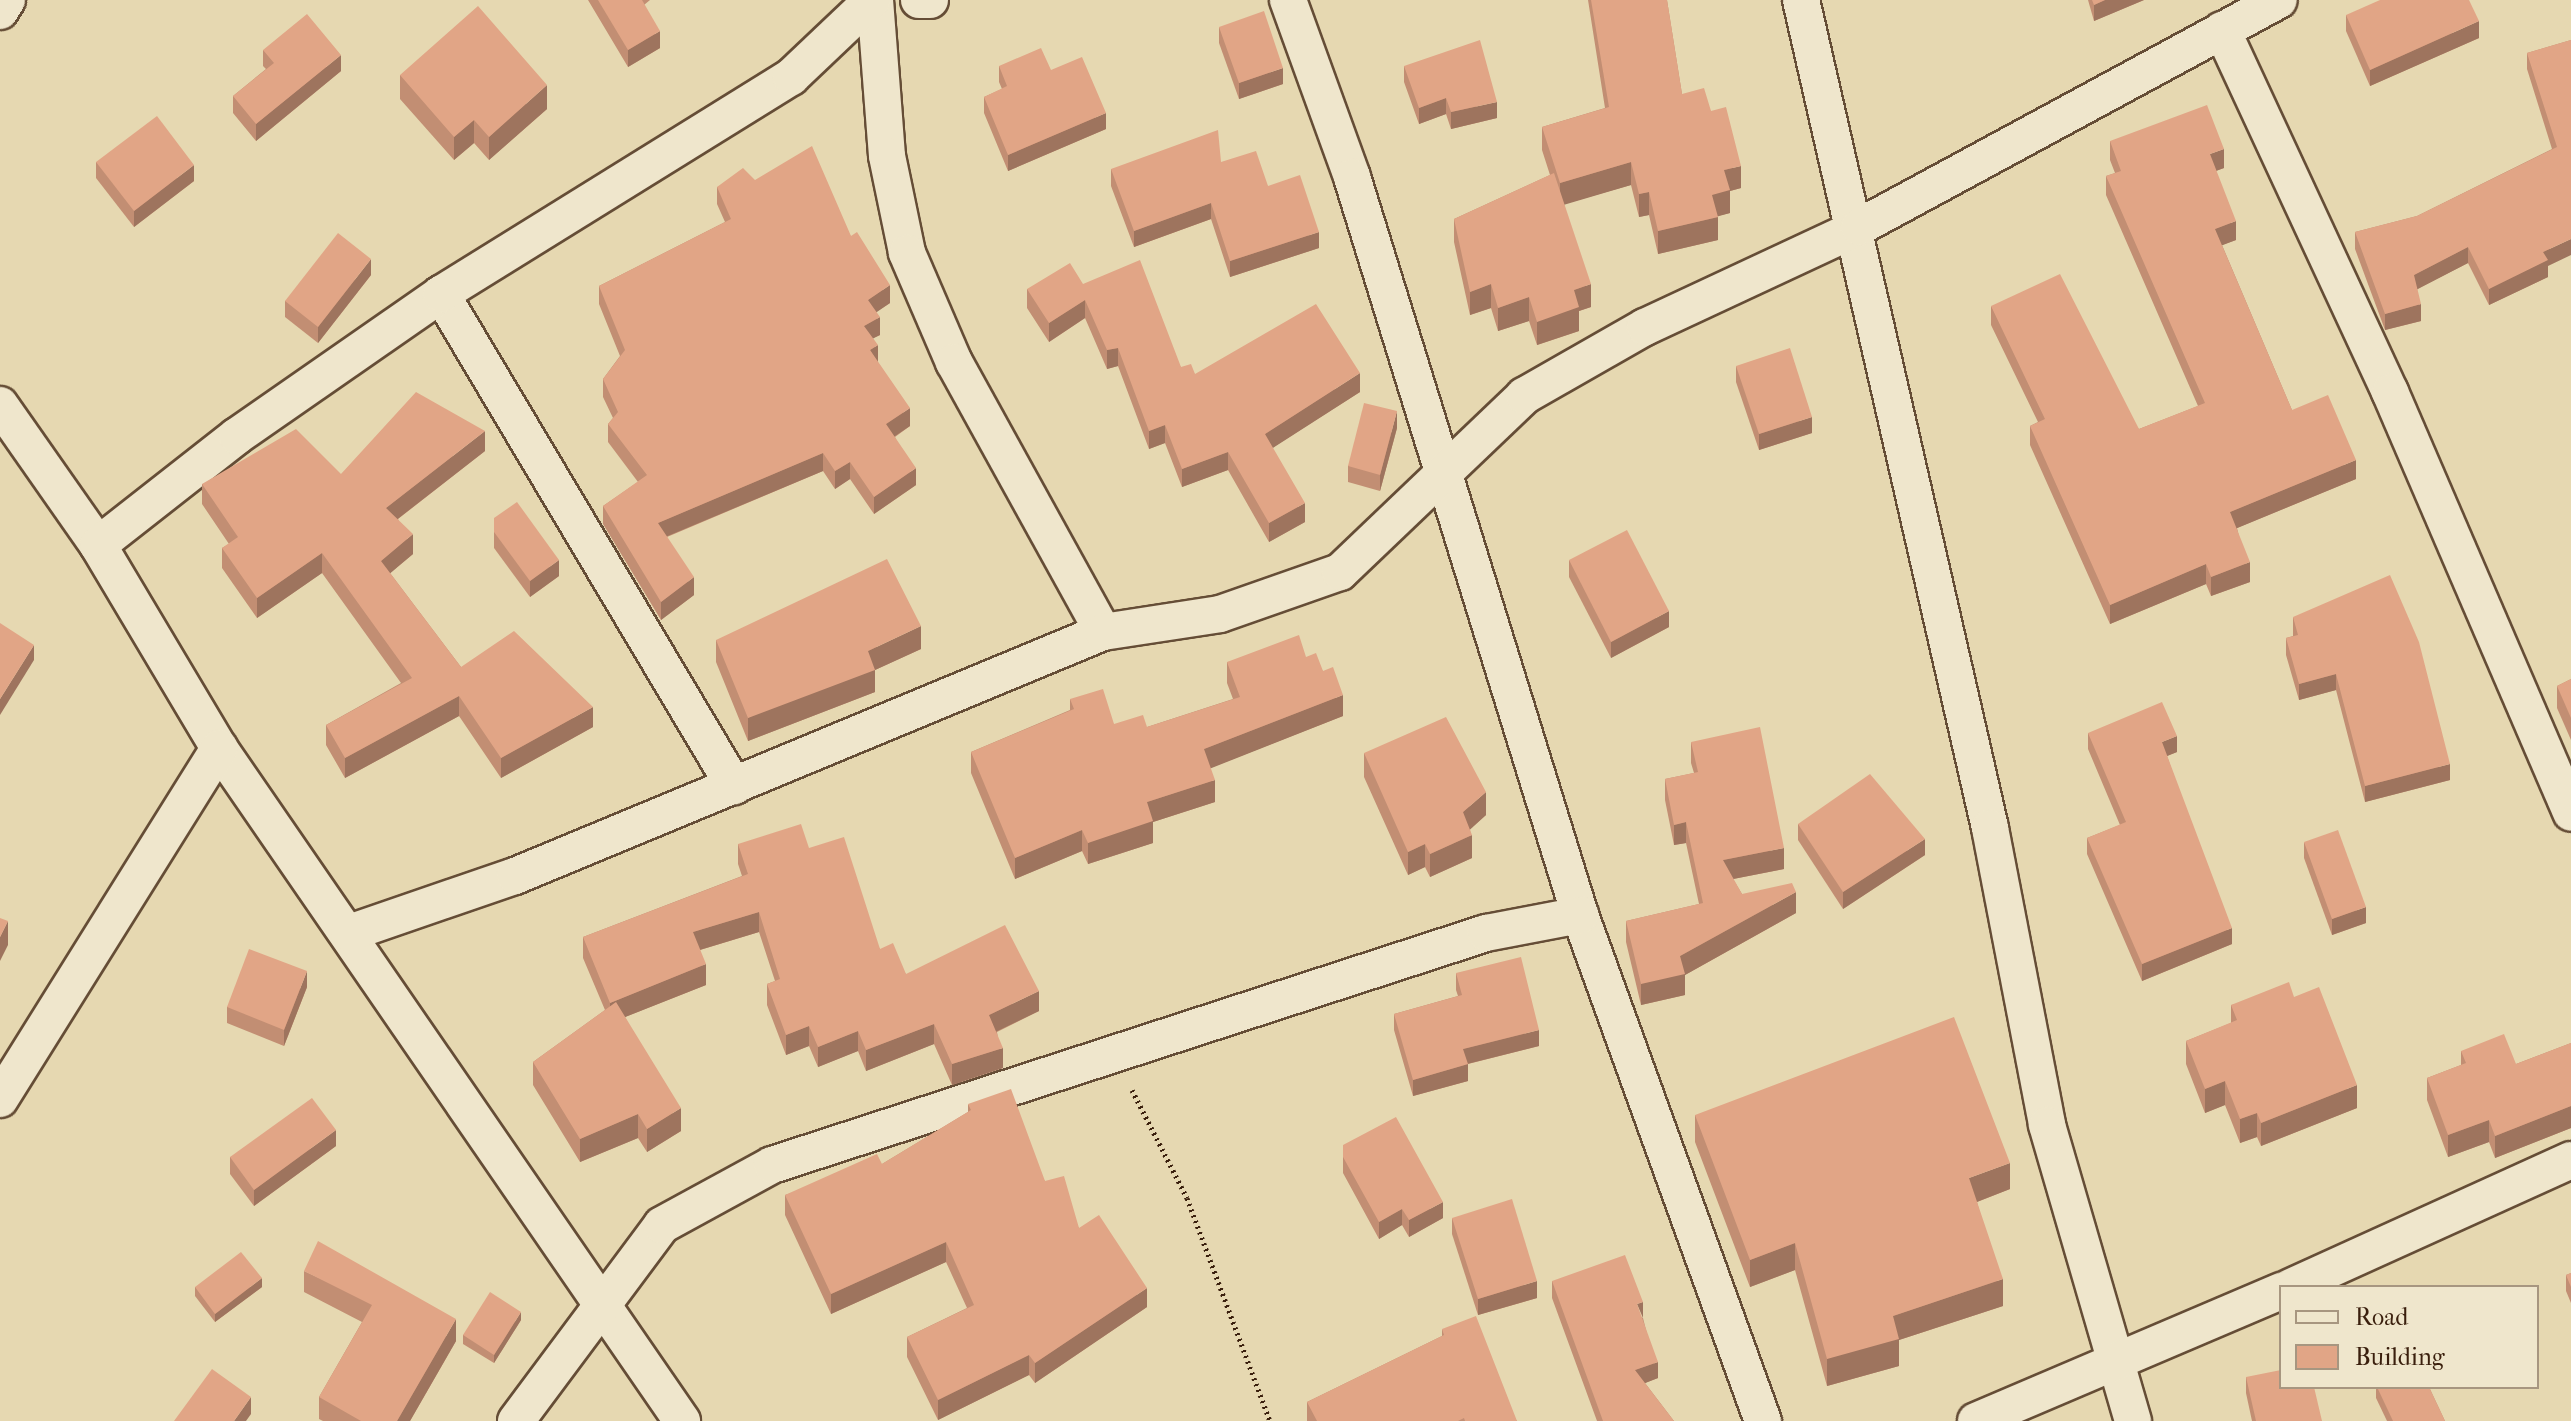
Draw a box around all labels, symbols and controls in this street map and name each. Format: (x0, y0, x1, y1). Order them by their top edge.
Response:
legend (2279, 1285, 2539, 1389)
text: Road (2355, 1303, 2408, 1331)
text: Building (2355, 1343, 2445, 1371)

